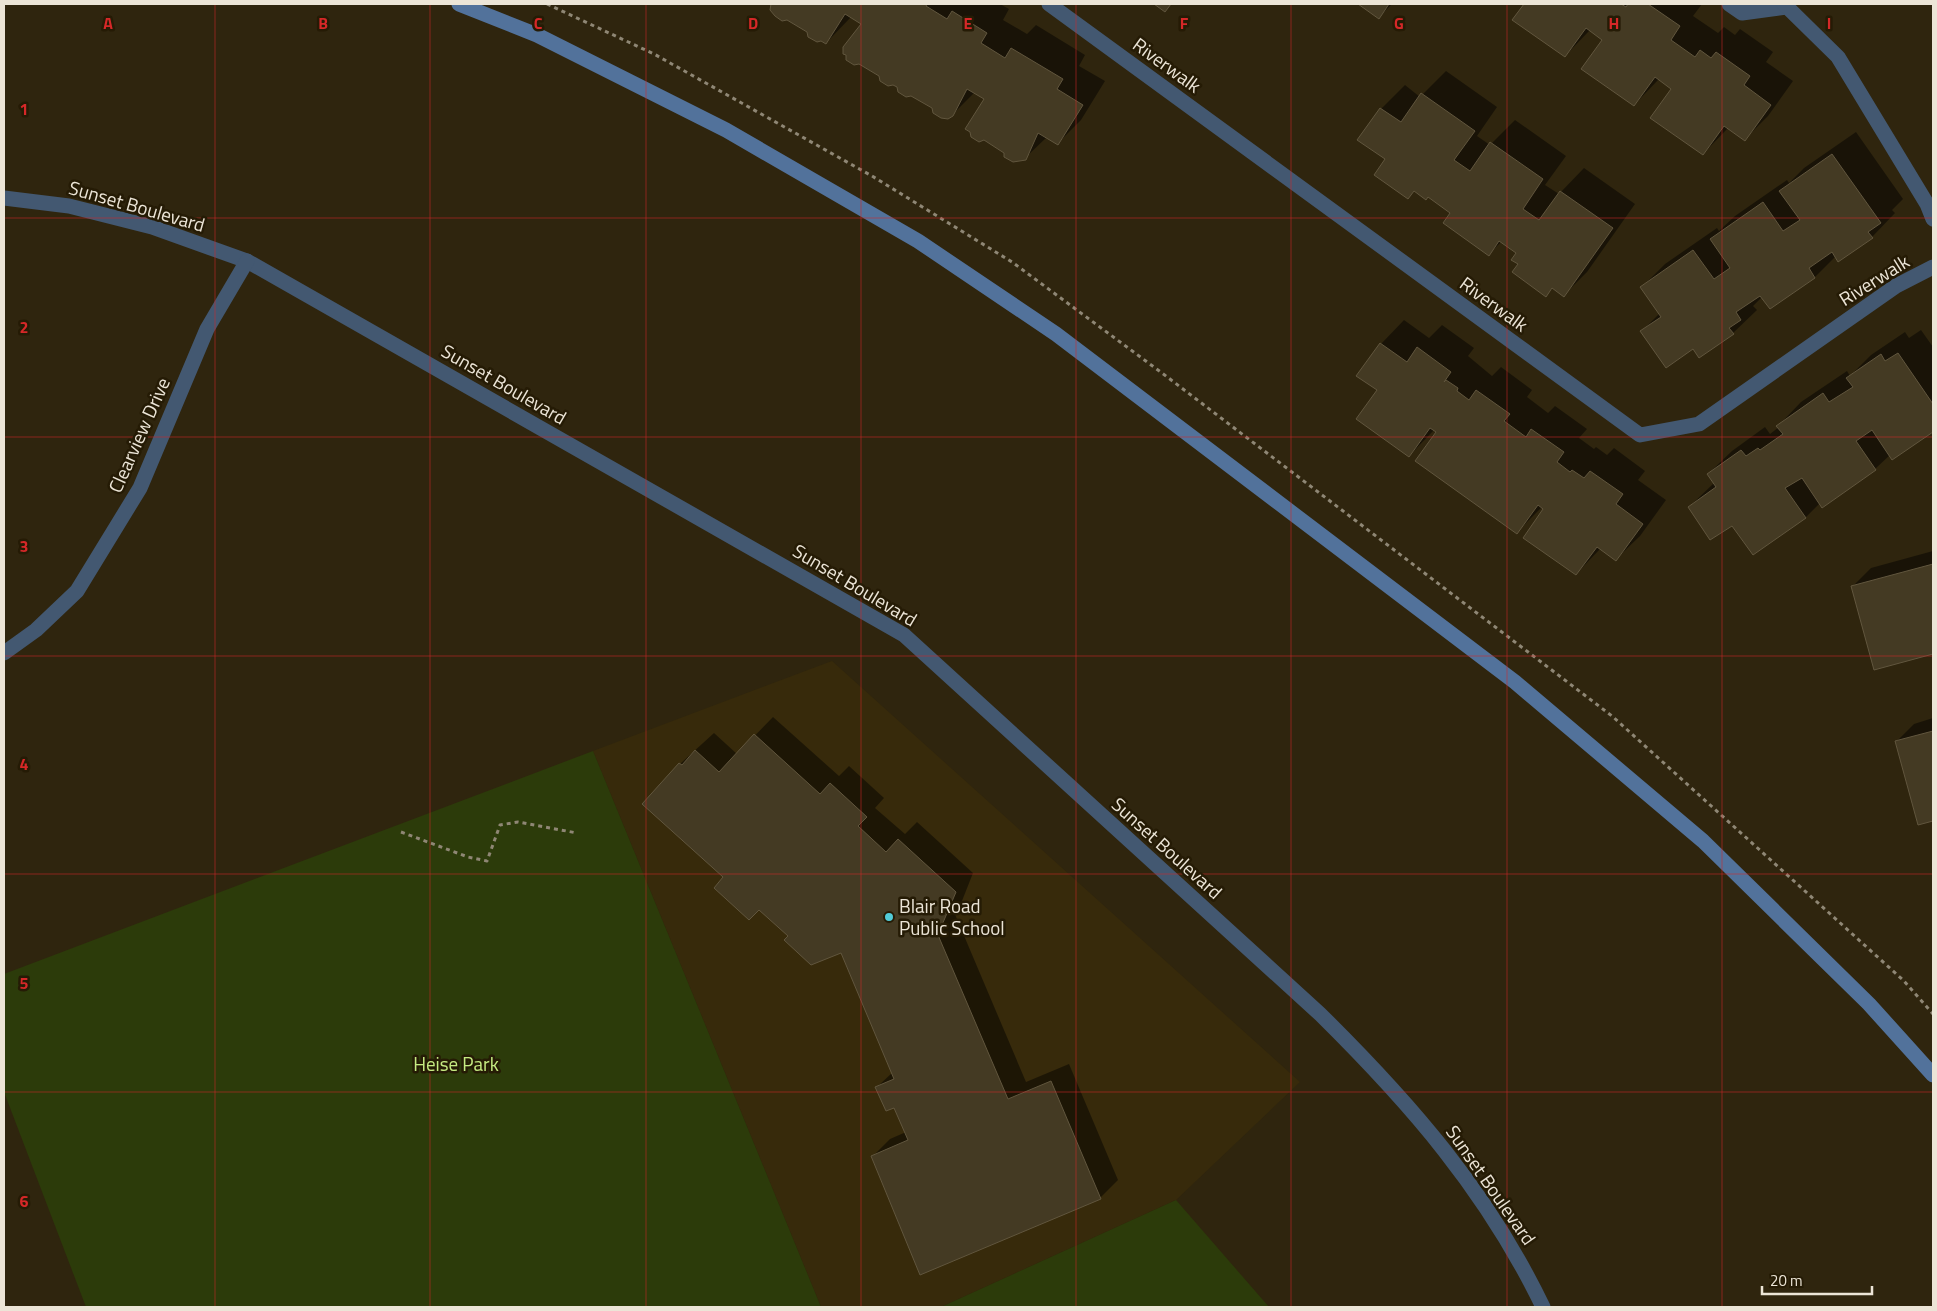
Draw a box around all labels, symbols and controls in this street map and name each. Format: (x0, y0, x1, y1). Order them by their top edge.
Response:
text: A (103, 11, 113, 35)
text: B (318, 11, 328, 35)
text: C (534, 11, 543, 35)
text: D (748, 11, 758, 35)
text: E (964, 11, 973, 35)
text: F (1180, 11, 1189, 35)
text: G (1394, 11, 1404, 35)
text: H (1609, 11, 1619, 35)
text: I (1827, 11, 1831, 35)
street label: Riverwalk (1127, 30, 1208, 99)
text: 1 (20, 97, 28, 121)
street label: Sunset Boulevard (66, 172, 209, 239)
street label: Riverwalk (1833, 247, 1915, 313)
street label: Riverwalk (1454, 269, 1535, 338)
text: 2 (20, 315, 28, 339)
street label: Sunset Boulevard (436, 336, 572, 431)
street label: Clearview Drive (100, 373, 177, 497)
text: 3 (20, 534, 28, 558)
street label: Sunset Boulevard (788, 536, 923, 633)
text: 4 (20, 752, 29, 776)
street label: Sunset Boulevard (1105, 790, 1229, 905)
place label: Blair Road Public School (899, 891, 1005, 942)
marker: Blair Road Public School (883, 911, 895, 923)
text: 5 (20, 971, 29, 995)
park label: Heise Park (413, 1049, 499, 1078)
street label: Sunset Boulevard (1439, 1119, 1544, 1251)
text: 6 (20, 1189, 29, 1213)
scale bar (1762, 1264, 1872, 1296)
text: 20 m (1770, 1269, 1803, 1292)

